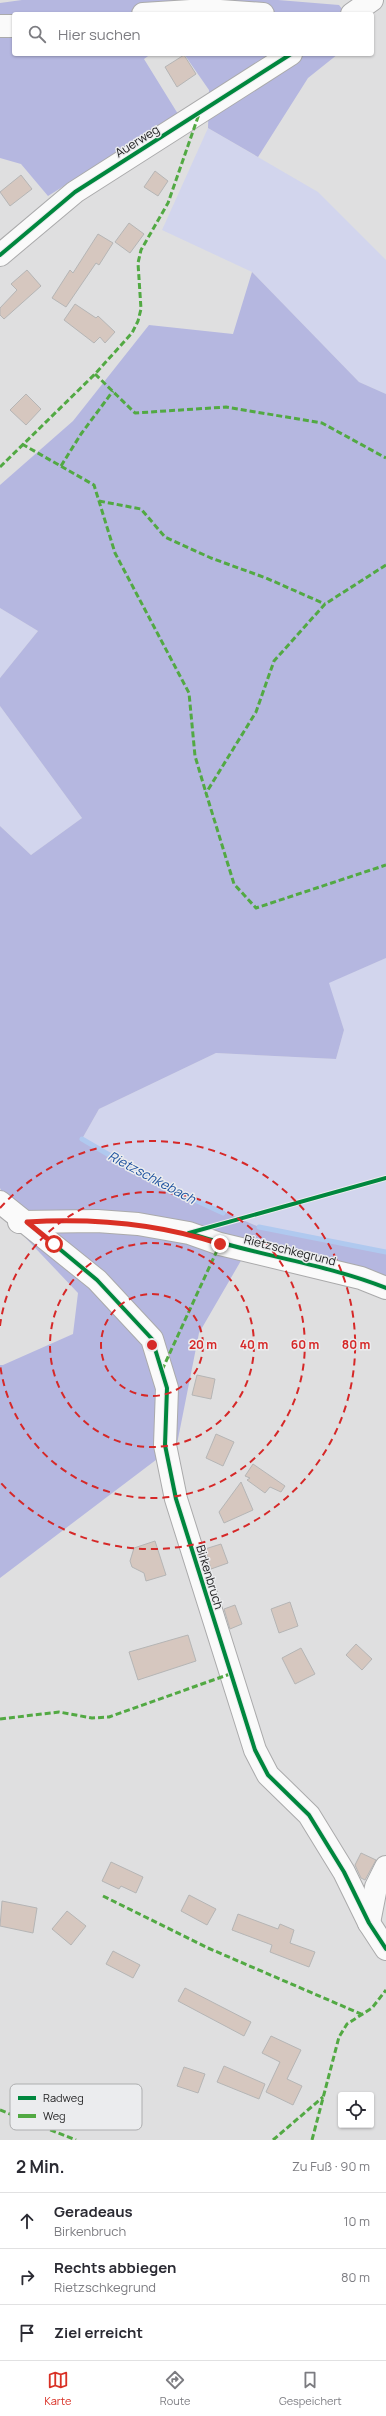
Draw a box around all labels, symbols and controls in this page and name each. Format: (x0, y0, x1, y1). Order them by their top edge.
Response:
search box (12, 12, 374, 56)
icon: search (26, 23, 48, 45)
text: Hier suchen (58, 24, 140, 45)
street label: Auerweg (112, 121, 162, 161)
water label: Rietzschkebach (105, 1146, 200, 1208)
street label: Rietzschkegrund (242, 1230, 338, 1270)
route start (45, 1235, 63, 1253)
route end (211, 1235, 229, 1253)
text: 20 m (189, 1336, 217, 1353)
text: 40 m (240, 1336, 268, 1353)
text: 60 m (291, 1336, 319, 1353)
text: 80 m (342, 1336, 370, 1353)
centre of rings (145, 1338, 159, 1352)
street label: Birkenbruch (192, 1543, 228, 1611)
legend (10, 2084, 142, 2130)
text: Radweg (43, 2090, 84, 2105)
map controls (338, 2092, 374, 2128)
button: locate (338, 2092, 374, 2128)
text: Weg (43, 2108, 66, 2123)
text: 2 Min. (16, 2155, 65, 2178)
text: Zu Fuß · 90 m (292, 2157, 370, 2175)
text: Geradeaus (54, 2201, 133, 2222)
icon: ahead (16, 2210, 38, 2232)
text: 10 m (343, 2212, 370, 2230)
text: Birkenbruch (54, 2222, 126, 2240)
text: Rechts abbiegen (54, 2257, 176, 2278)
icon: right (16, 2266, 38, 2288)
text: 80 m (341, 2268, 370, 2286)
text: Rietzschkegrund (54, 2278, 156, 2296)
icon: arrive (16, 2322, 38, 2344)
text: Ziel erreicht (54, 2322, 143, 2343)
tab: Karte (44, 2369, 71, 2408)
tab: Route (160, 2369, 190, 2408)
tab: Gespeichert (279, 2369, 342, 2408)

